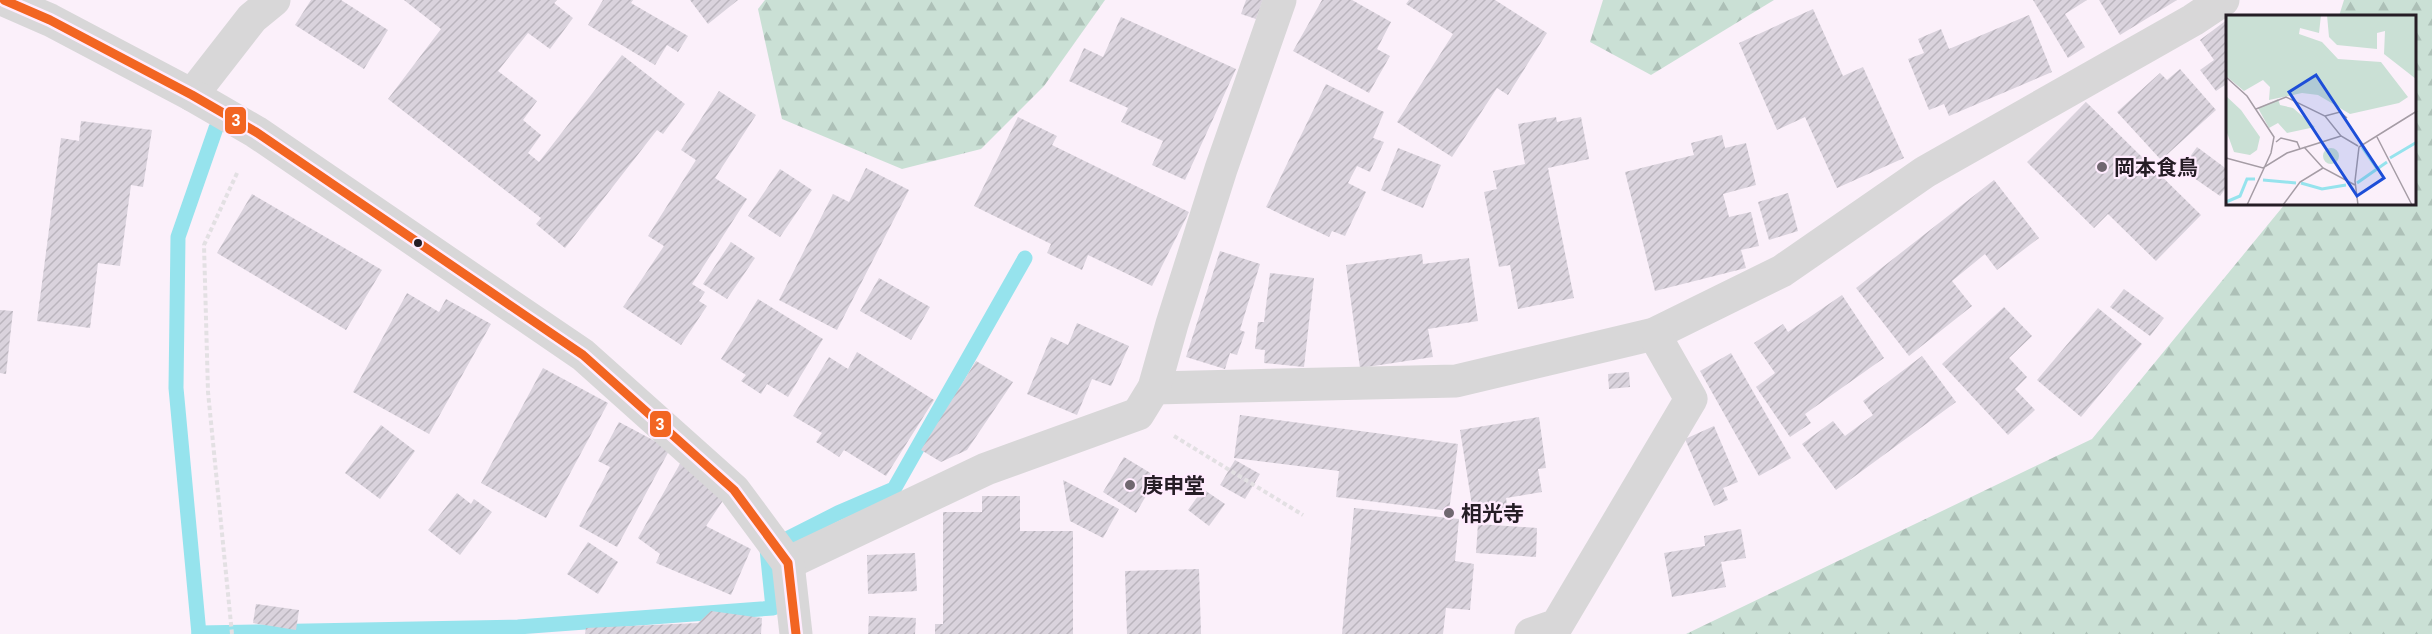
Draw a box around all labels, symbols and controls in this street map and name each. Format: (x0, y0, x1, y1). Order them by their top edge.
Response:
inset map (2226, 15, 2417, 206)
line badge: 3 (224, 106, 247, 135)
text: 3 (232, 112, 241, 129)
place label: 岡本食鳥 (2114, 156, 2198, 179)
marker: 岡本食鳥 (2095, 160, 2109, 174)
unlabelled marker (412, 237, 424, 249)
line badge: 3 (649, 410, 672, 438)
text: 3 (656, 416, 665, 433)
place label: 庚申堂 (1142, 474, 1205, 497)
marker: 庚申堂 (1123, 478, 1137, 492)
place label: 相光寺 (1461, 502, 1524, 525)
marker: 相光寺 (1442, 506, 1456, 520)

